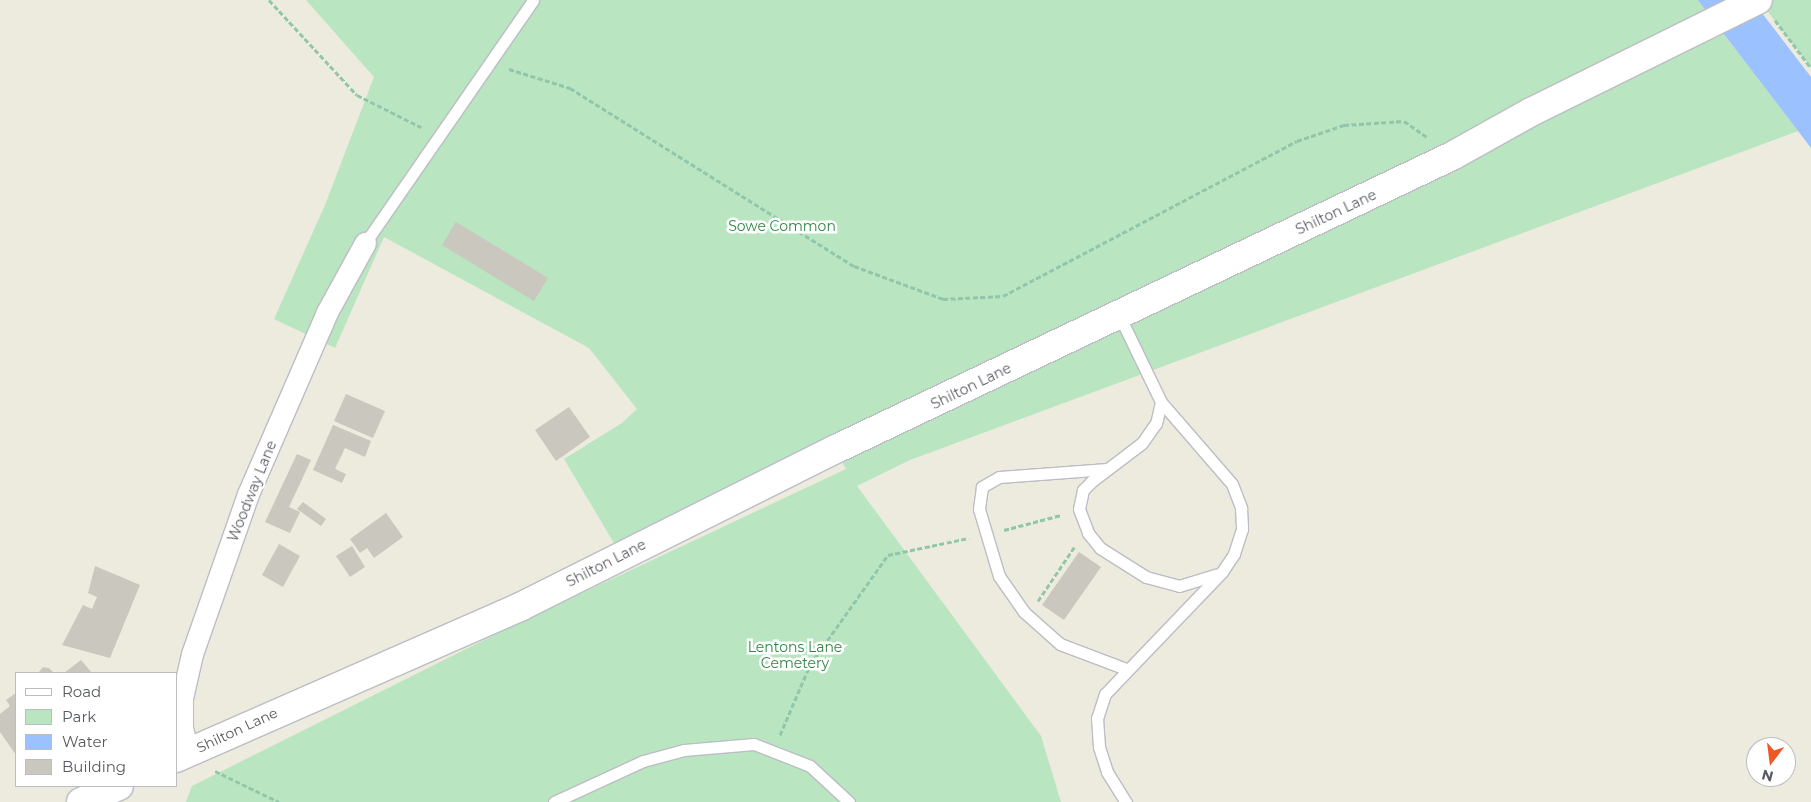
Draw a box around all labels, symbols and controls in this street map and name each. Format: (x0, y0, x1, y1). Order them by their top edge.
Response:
street label: Shilton Lane (1293, 186, 1379, 238)
park label: Sowe Common (728, 218, 836, 234)
street label: Shilton Lane (928, 359, 1014, 413)
street label: Woodway Lane (224, 438, 280, 544)
street label: Shilton Lane (563, 536, 649, 590)
park label: Lentons Lane Cemetery (748, 639, 842, 672)
legend (15, 672, 178, 787)
text: Road (62, 682, 101, 701)
street label: Shilton Lane (194, 704, 280, 756)
text: Park (62, 707, 96, 726)
text: Water (62, 732, 108, 751)
north arrow (1746, 737, 1796, 787)
text: Building (62, 757, 126, 776)
text: N (1760, 765, 1775, 786)

